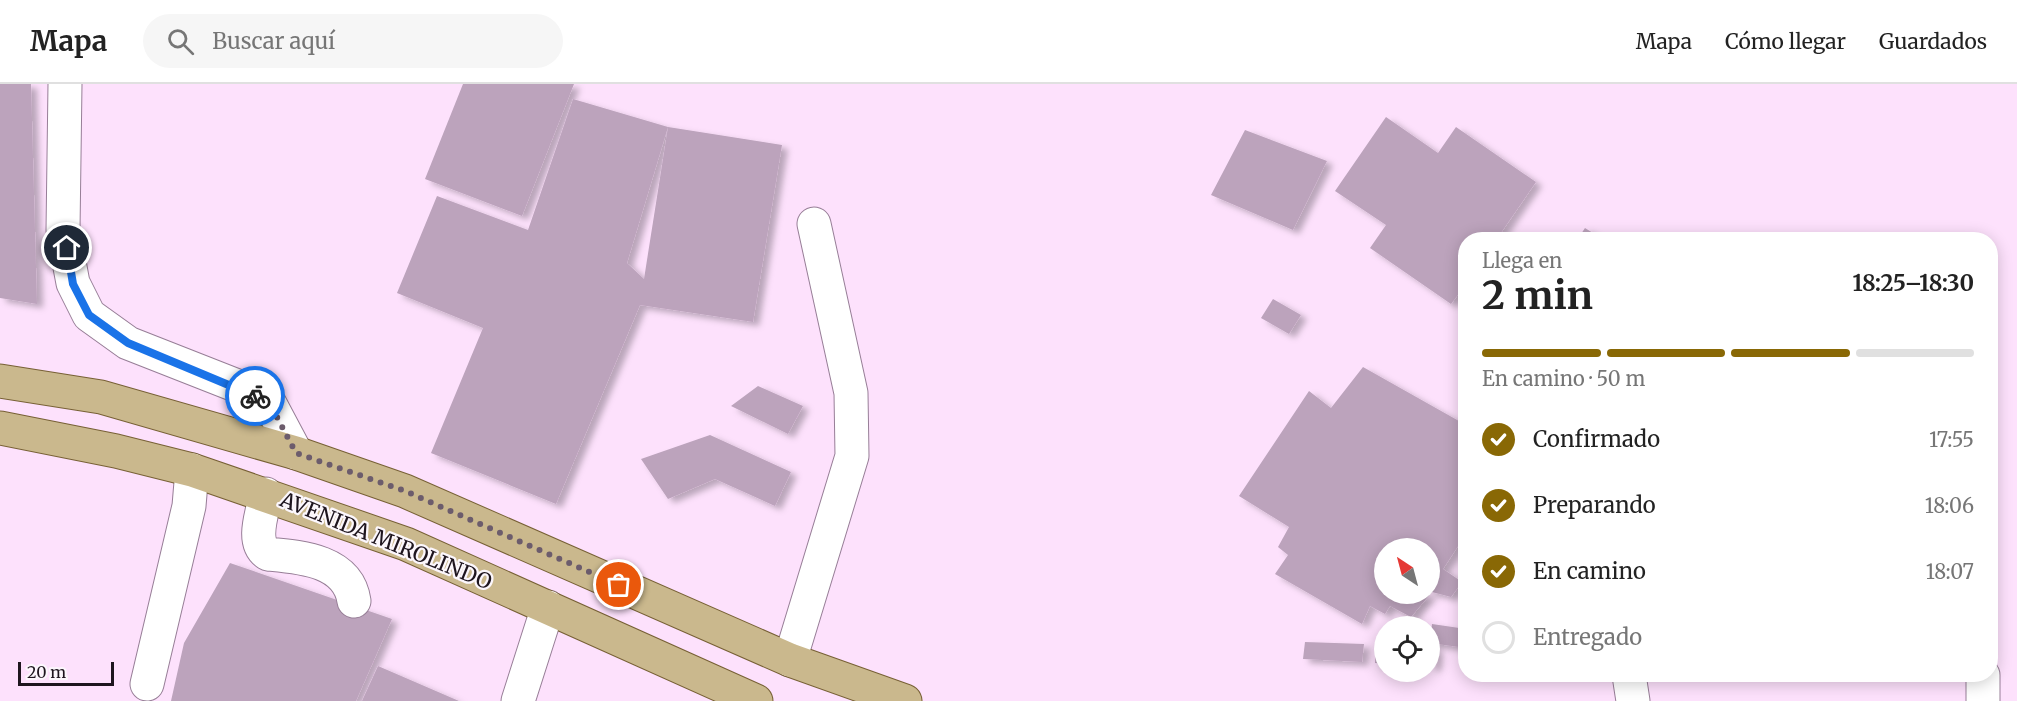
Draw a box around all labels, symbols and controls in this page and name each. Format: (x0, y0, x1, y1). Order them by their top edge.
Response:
search box (143, 14, 563, 68)
text: Mapa (30, 23, 107, 59)
icon: search (164, 25, 197, 58)
text: Buscar aquí (212, 27, 335, 55)
text: Mapa (1636, 28, 1692, 55)
text: Cómo llegar (1725, 28, 1846, 55)
text: Guardados (1879, 28, 1987, 55)
pin (41, 222, 92, 273)
icon: home (50, 231, 83, 264)
text: Llega en (1482, 248, 1562, 273)
text: 18:25–18:30 (1853, 269, 1974, 297)
text: 2 min (1482, 271, 1593, 320)
courier (225, 366, 285, 426)
text: En camino · 50 m (1482, 366, 1645, 391)
icon: bike (239, 380, 272, 413)
icon: check (1482, 423, 1515, 456)
text: Confirmado (1533, 425, 1660, 453)
text: 17:55 (1929, 427, 1974, 452)
street label: AVENIDA MIROLINDO (275, 485, 496, 595)
icon: check (1482, 489, 1515, 522)
text: Preparando (1533, 491, 1656, 519)
text: 18:06 (1925, 493, 1974, 518)
north arrow (1374, 538, 1440, 604)
map controls (1374, 538, 1440, 682)
icon: check (1482, 555, 1515, 588)
text: En camino (1533, 557, 1646, 585)
pin (593, 559, 644, 610)
text: 18:07 (1926, 559, 1974, 584)
icon: bag (602, 568, 635, 601)
button: locate (1374, 616, 1440, 682)
text: Entregado (1533, 623, 1642, 651)
scale bar (18, 659, 114, 686)
text: 20 m (27, 662, 66, 682)

